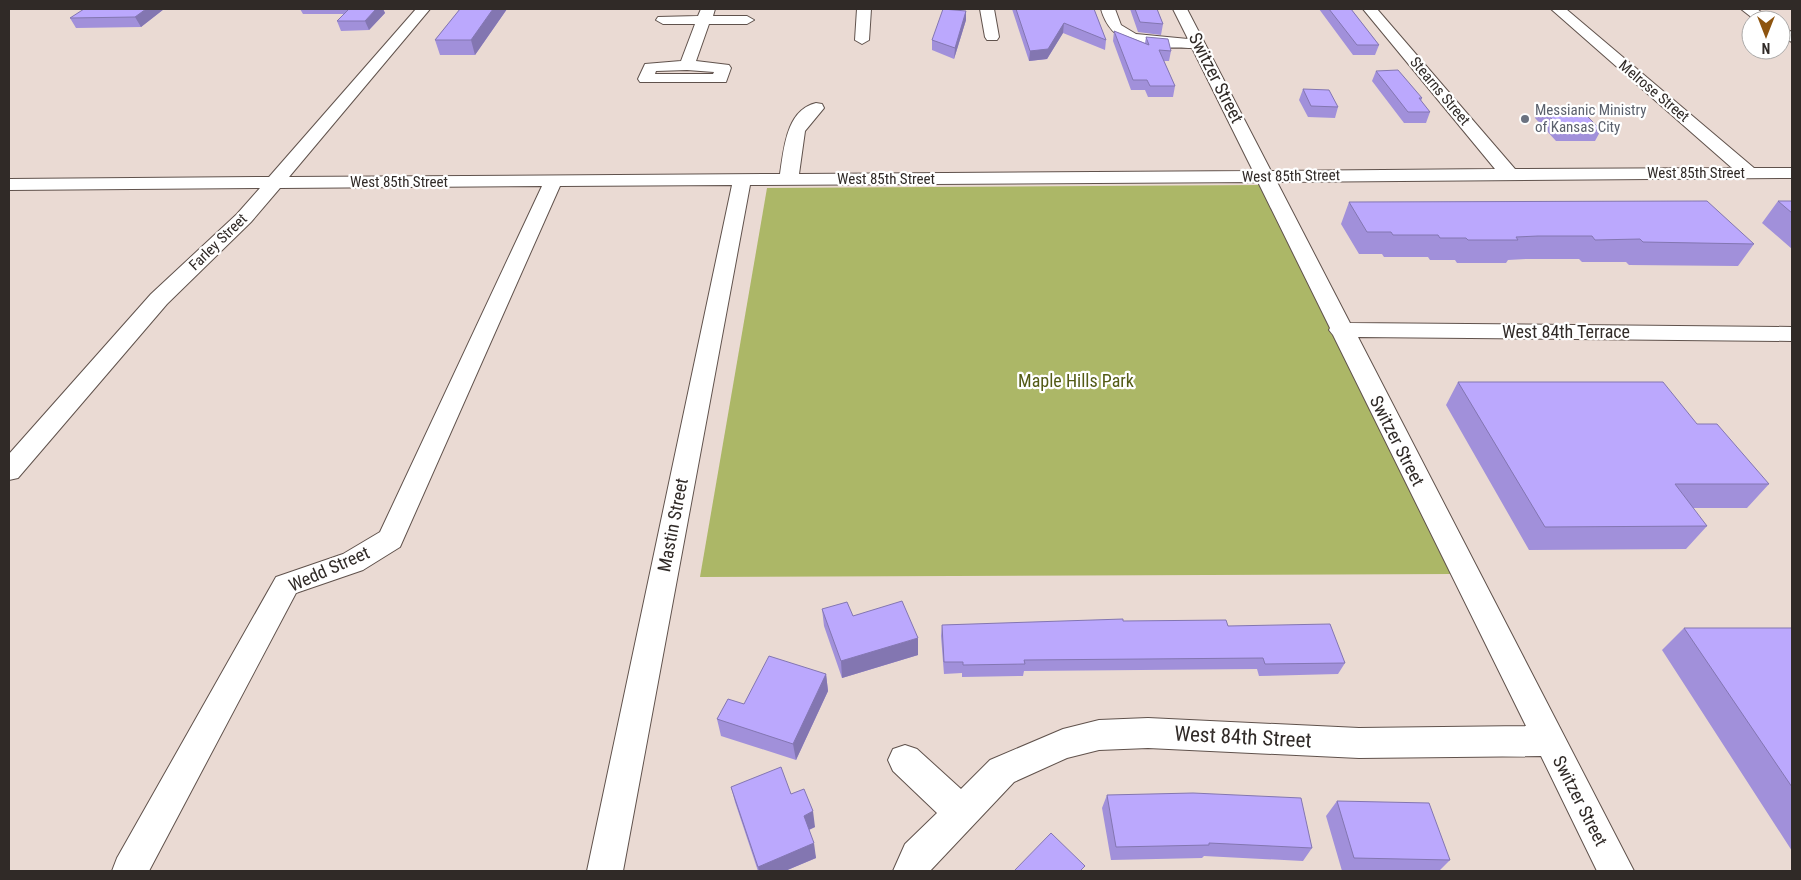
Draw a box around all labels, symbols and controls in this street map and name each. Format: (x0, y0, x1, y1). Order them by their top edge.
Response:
north arrow (1741, 10, 1791, 60)
street label: Switzer Street (1185, 29, 1248, 126)
text: N (1762, 40, 1770, 56)
street label: Stearns Street (1406, 53, 1474, 129)
street label: Melrose Street (1615, 56, 1693, 126)
place label: Messianic Ministry of Kansas City (1535, 101, 1646, 136)
marker: Messianic Ministry of Kansas City (1519, 113, 1531, 125)
street label: West 85th Street (1647, 164, 1745, 182)
street label: West 85th Street (1242, 166, 1340, 186)
street label: West 85th Street (837, 170, 935, 188)
street label: West 85th Street (350, 173, 448, 191)
street label: Farley Street (185, 210, 251, 274)
street label: West 84th Terrace (1502, 321, 1630, 342)
park label: Maple Hills Park (1018, 370, 1134, 391)
street label: Switzer Street (1366, 392, 1429, 489)
street label: Mastin Street (653, 476, 692, 573)
street label: Wedd Street (285, 541, 372, 596)
street label: West 84th Street (1174, 721, 1312, 753)
street label: Switzer Street (1549, 752, 1612, 849)

